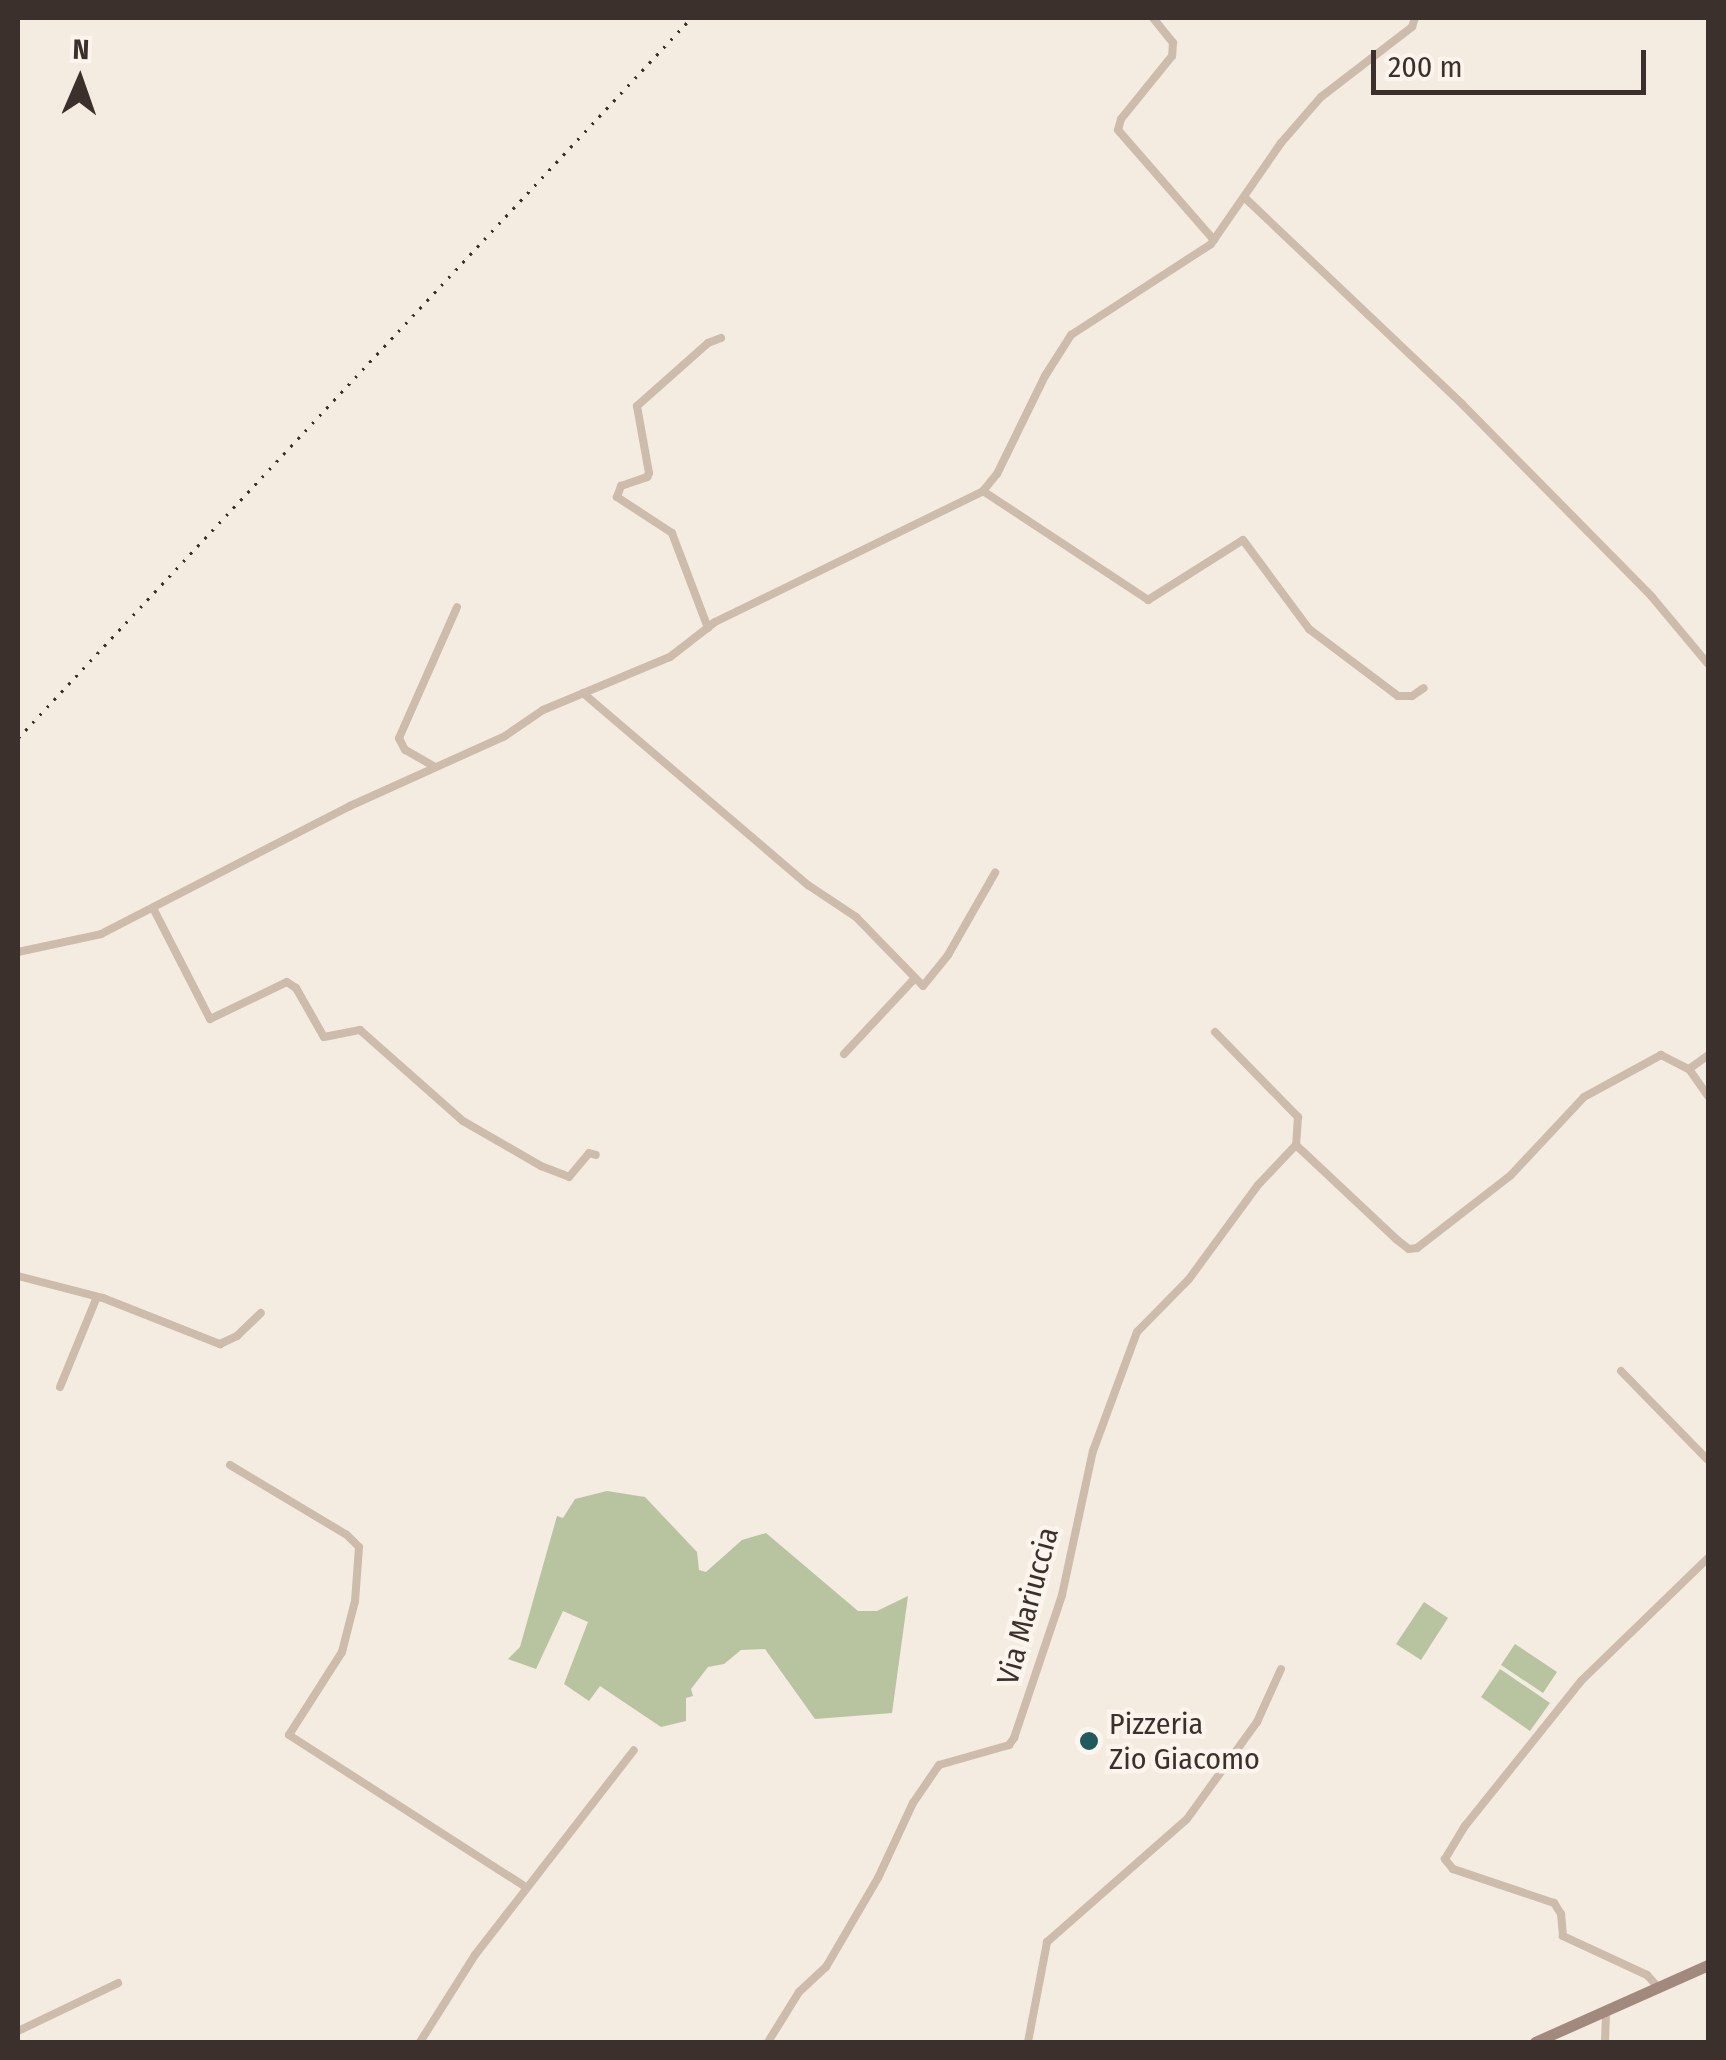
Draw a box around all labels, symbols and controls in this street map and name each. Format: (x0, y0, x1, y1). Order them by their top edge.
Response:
north arrow (30, 30, 130, 130)
scale bar (1376, 30, 1651, 92)
text: N (72, 33, 90, 66)
text: 200 m (1388, 49, 1463, 85)
street label: Via Mariuccia (990, 1523, 1066, 1689)
place label: Pizzeria Zio Giacomo (1109, 1706, 1260, 1776)
marker: Pizzeria Zio Giacomo (1078, 1730, 1100, 1752)

